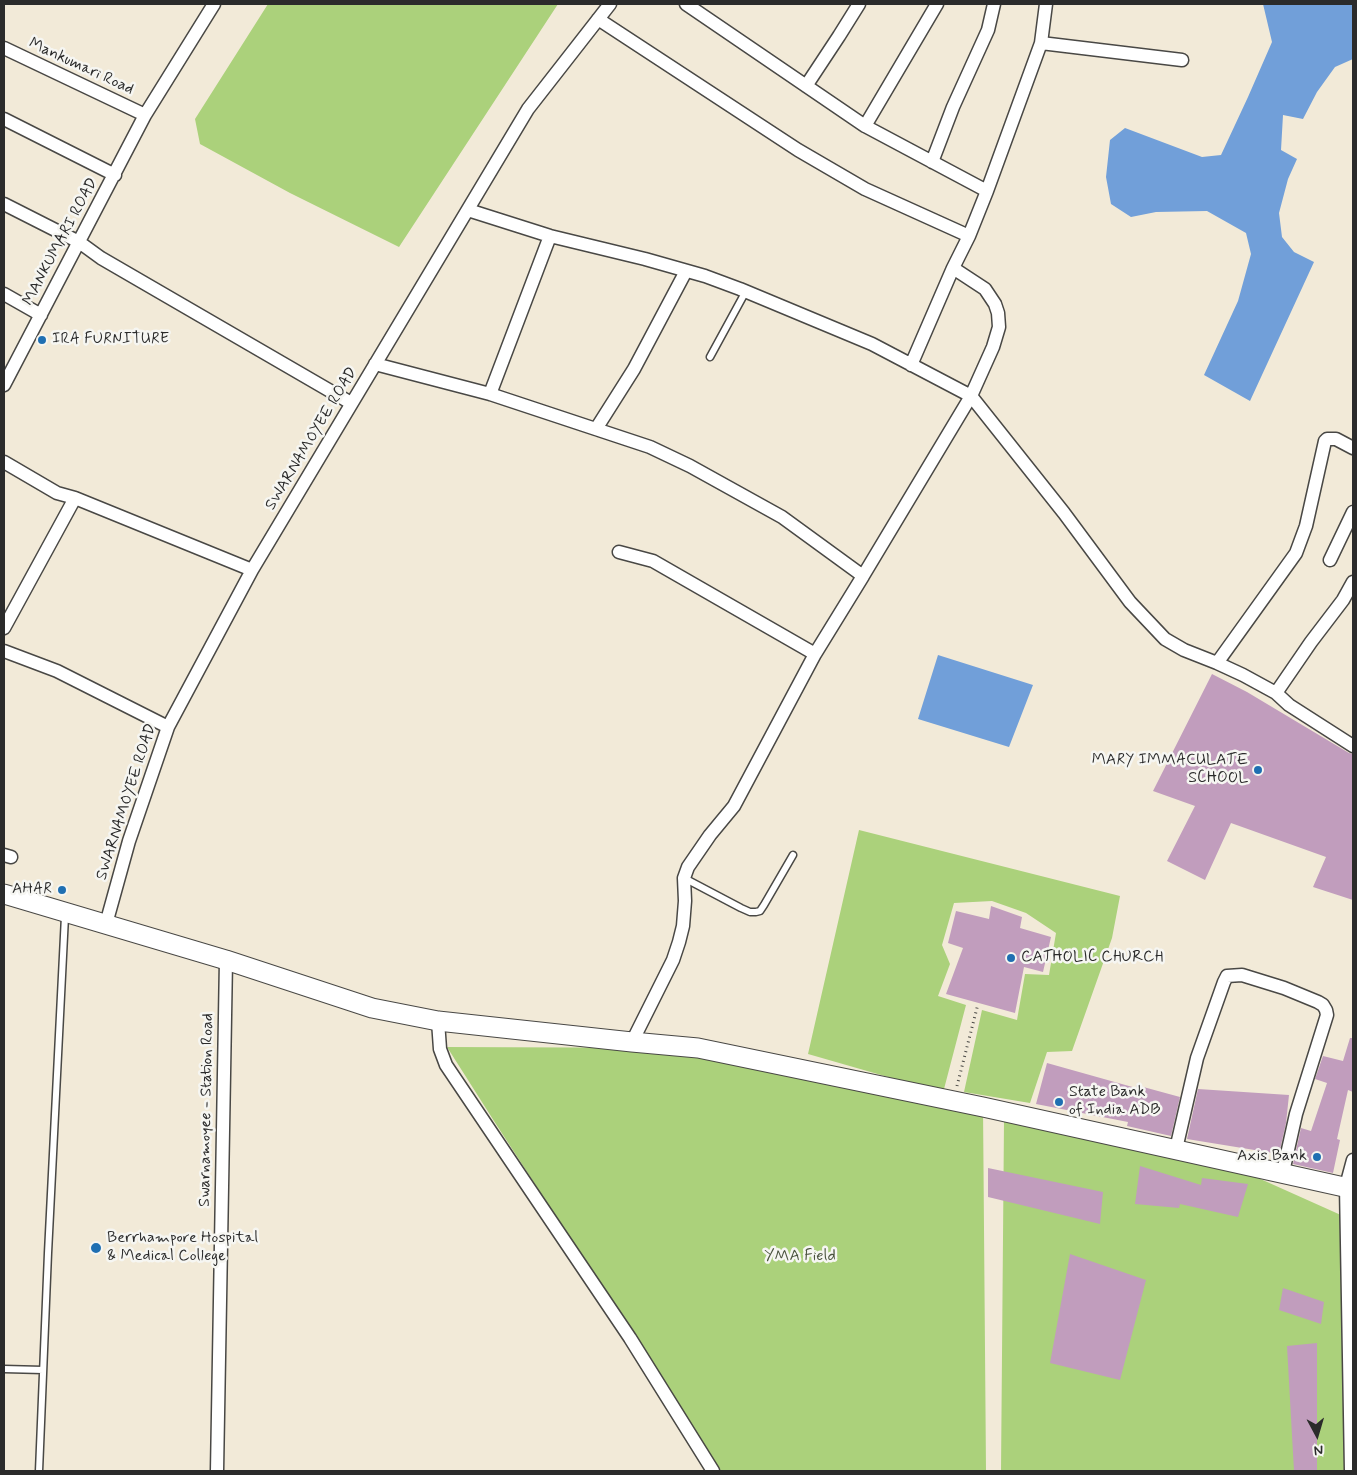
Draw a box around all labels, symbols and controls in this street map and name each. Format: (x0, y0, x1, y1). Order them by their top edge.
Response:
street label: Mankumari Road (25, 34, 137, 100)
street label: MANKUMARI ROAD (19, 175, 103, 309)
place label: IRA FURNITURE (52, 330, 169, 350)
marker: IRA FURNITURE (36, 334, 48, 346)
street label: SWARNAMOYEE ROAD (262, 364, 362, 514)
street label: SWARNAMOYEE ROAD (93, 721, 161, 883)
place label: MARY IMMACULATE SCHOOL (1092, 751, 1248, 789)
marker: MARY IMMACULATE SCHOOL (1252, 764, 1264, 776)
place label: AHAR (12, 880, 52, 900)
marker: AHAR (56, 884, 68, 896)
place label: CATHOLIC CHURCH (1021, 948, 1163, 968)
marker: CATHOLIC CHURCH (1005, 952, 1017, 964)
street label: Swarnamoyee - Station Road (196, 1013, 218, 1207)
place label: State Bank of India ADB (1069, 1083, 1160, 1121)
marker: State Bank of India ADB (1053, 1096, 1065, 1108)
place label: Axis Bank (1237, 1147, 1307, 1167)
marker: Axis Bank (1311, 1151, 1323, 1163)
place label: Berrhampore Hospital & Medical College (107, 1229, 258, 1267)
marker: Berrhampore Hospital & Medical College (89, 1241, 103, 1255)
park label: YMA Field (764, 1247, 836, 1267)
north arrow (1292, 1410, 1342, 1460)
text: N (1313, 1440, 1324, 1459)

